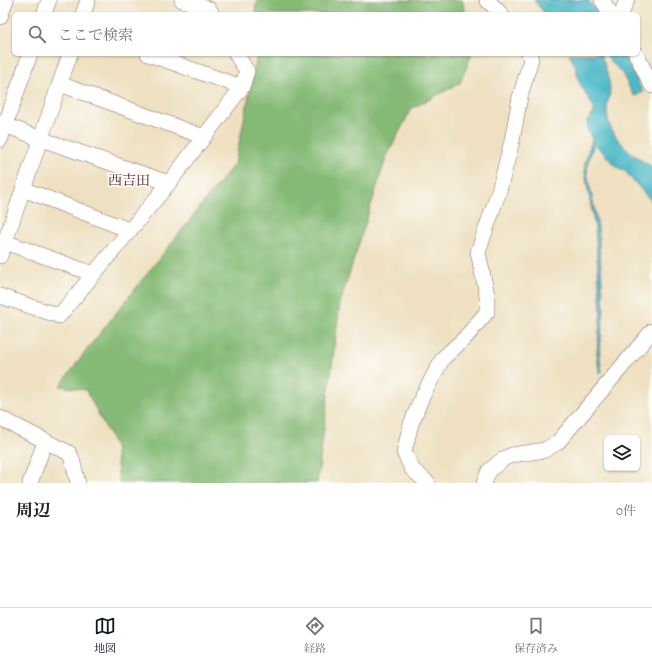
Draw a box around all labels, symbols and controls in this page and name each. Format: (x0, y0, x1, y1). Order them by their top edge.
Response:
search box (12, 12, 640, 56)
icon: search (26, 23, 48, 45)
text: ここで検索 (58, 25, 133, 45)
district label: 西吉田 (108, 171, 150, 190)
map controls (604, 435, 640, 471)
button: layers (604, 435, 640, 471)
text: 周辺 (16, 499, 50, 522)
text: 0件 (616, 502, 636, 519)
tab: 地図 (94, 615, 116, 656)
tab: 経路 (304, 615, 326, 656)
tab: 保存済み (514, 615, 558, 656)

